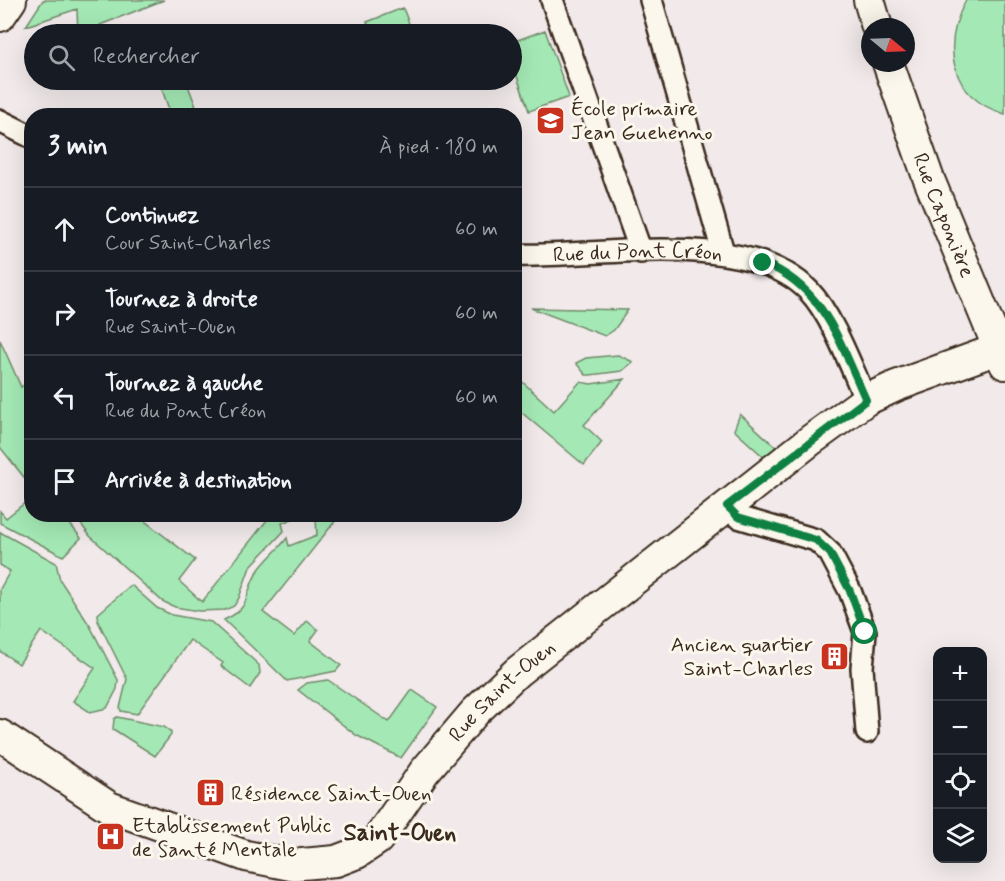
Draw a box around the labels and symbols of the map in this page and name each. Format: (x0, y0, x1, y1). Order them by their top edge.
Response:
north arrow (861, 18, 915, 72)
place label: École primaire Jean Guehenno (571, 95, 713, 147)
school or university icon: École primaire Jean Guehenno (534, 104, 566, 136)
street label: Rue Caponière (906, 149, 981, 282)
street label: Rue du Pont Créon (552, 237, 724, 270)
route end (749, 249, 775, 275)
route start (851, 618, 877, 644)
place label: Ancien quartier Saint-Charles (671, 631, 813, 683)
street label: Rue Saint-Ouen (443, 634, 561, 748)
building icon: Ancien quartier Saint-Charles (818, 640, 850, 672)
building icon: Résidence Saint-Ouen (194, 777, 226, 809)
place label: Résidence Saint-Ouen (231, 780, 432, 808)
place label: Etablissement Public de Santé Mentale (132, 812, 331, 864)
district label: Saint-Ouen (344, 818, 456, 849)
hospital icon: Etablissement Public de Santé Mentale (95, 821, 127, 853)

